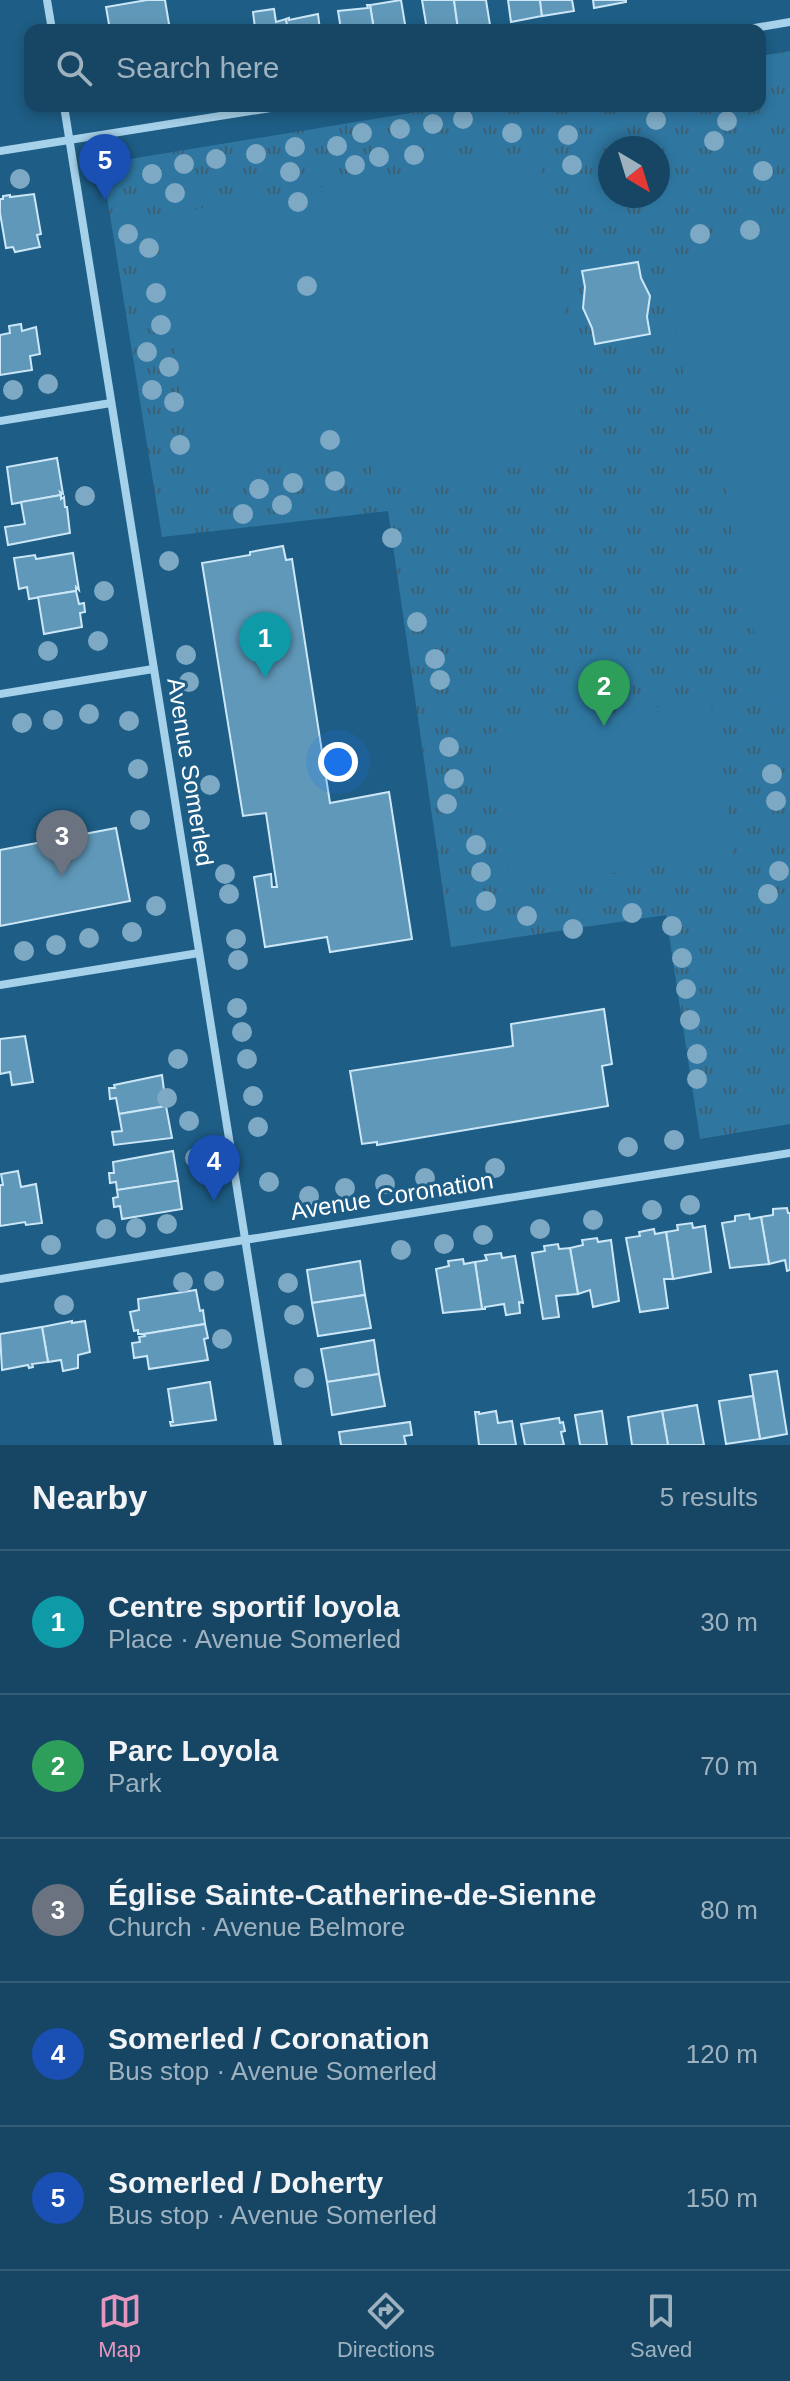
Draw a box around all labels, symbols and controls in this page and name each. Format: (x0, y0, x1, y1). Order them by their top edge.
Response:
search box (24, 24, 766, 112)
icon: search (52, 46, 96, 90)
text: Search here (116, 51, 279, 84)
pin: 5 (79, 134, 131, 200)
north arrow (598, 136, 670, 208)
pin: 1 (239, 612, 291, 678)
pin: 2 (578, 660, 630, 726)
street label: Avenue Somerled (162, 676, 219, 868)
your location (318, 742, 358, 782)
pin: 3 (36, 810, 88, 876)
pin: 4 (188, 1135, 240, 1201)
street label: Avenue Coronation (289, 1166, 495, 1225)
text: Nearby (32, 1478, 147, 1516)
text: 5 results (660, 1482, 758, 1512)
text: Centre sportif loyola (108, 1590, 400, 1623)
text: 1 (51, 1607, 65, 1637)
text: 30 m (700, 1607, 758, 1637)
text: Place · Avenue Somerled (108, 1624, 401, 1654)
text: Parc Loyola (108, 1734, 278, 1767)
text: 2 (51, 1751, 65, 1781)
text: 70 m (700, 1751, 758, 1781)
text: Park (108, 1768, 161, 1798)
text: Église Sainte-Catherine-de-Sienne (108, 1878, 596, 1911)
text: 3 (51, 1895, 65, 1925)
text: 80 m (700, 1895, 758, 1925)
text: Church · Avenue Belmore (108, 1912, 405, 1942)
text: Somerled / Coronation (108, 2022, 430, 2055)
text: 4 (51, 2039, 65, 2069)
text: 120 m (686, 2039, 758, 2069)
text: Bus stop · Avenue Somerled (108, 2056, 437, 2086)
text: Somerled / Doherty (108, 2166, 383, 2199)
text: 5 (51, 2183, 65, 2213)
text: 150 m (686, 2183, 758, 2213)
text: Bus stop · Avenue Somerled (108, 2200, 437, 2230)
tab: Map (98, 2289, 142, 2363)
tab: Directions (337, 2289, 435, 2363)
tab: Saved (630, 2289, 692, 2363)

